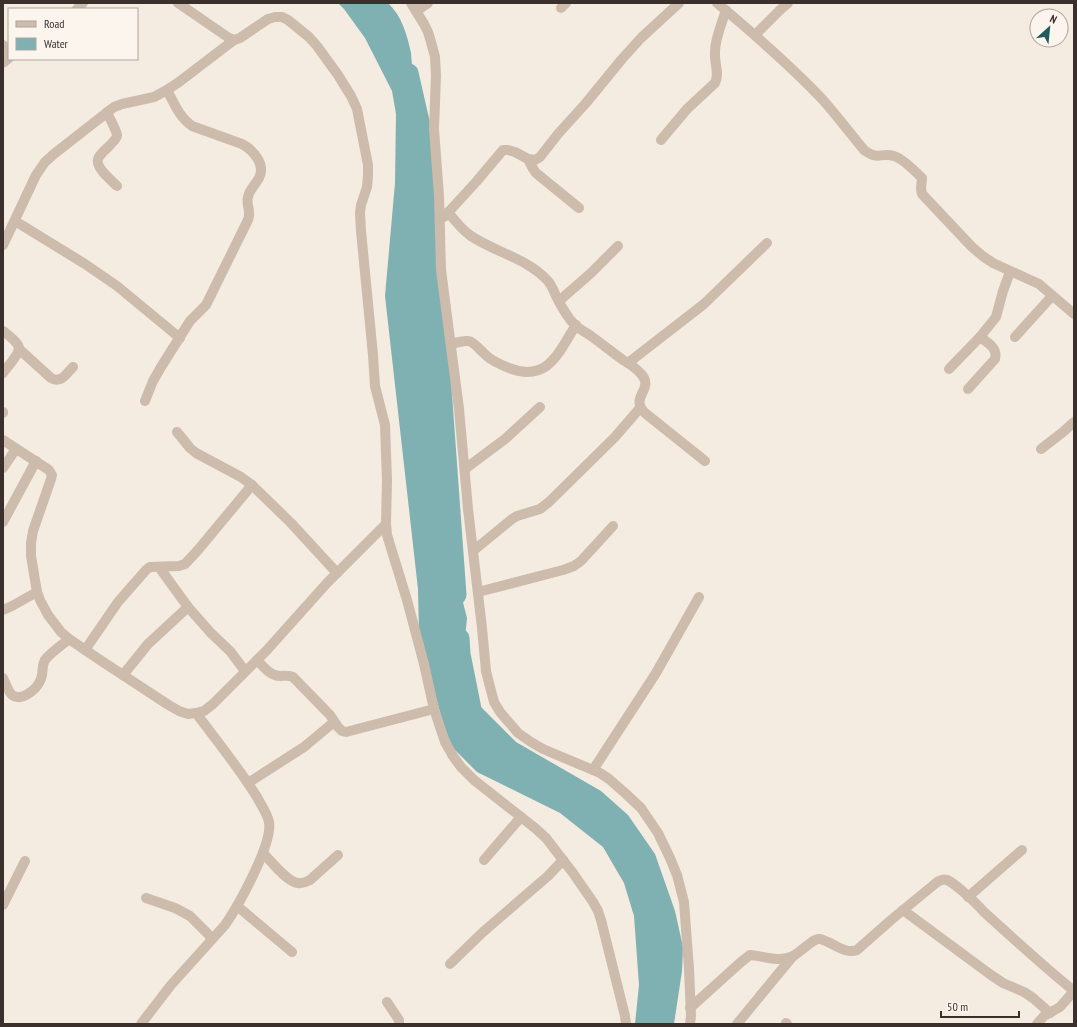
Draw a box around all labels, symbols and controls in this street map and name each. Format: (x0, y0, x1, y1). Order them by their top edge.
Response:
legend (8, 8, 138, 60)
north arrow (1029, 8, 1069, 48)
text: N (1048, 12, 1059, 27)
text: Road (44, 16, 64, 31)
text: Water (44, 36, 69, 51)
scale bar (941, 993, 1019, 1019)
text: 50 m (947, 999, 968, 1014)

